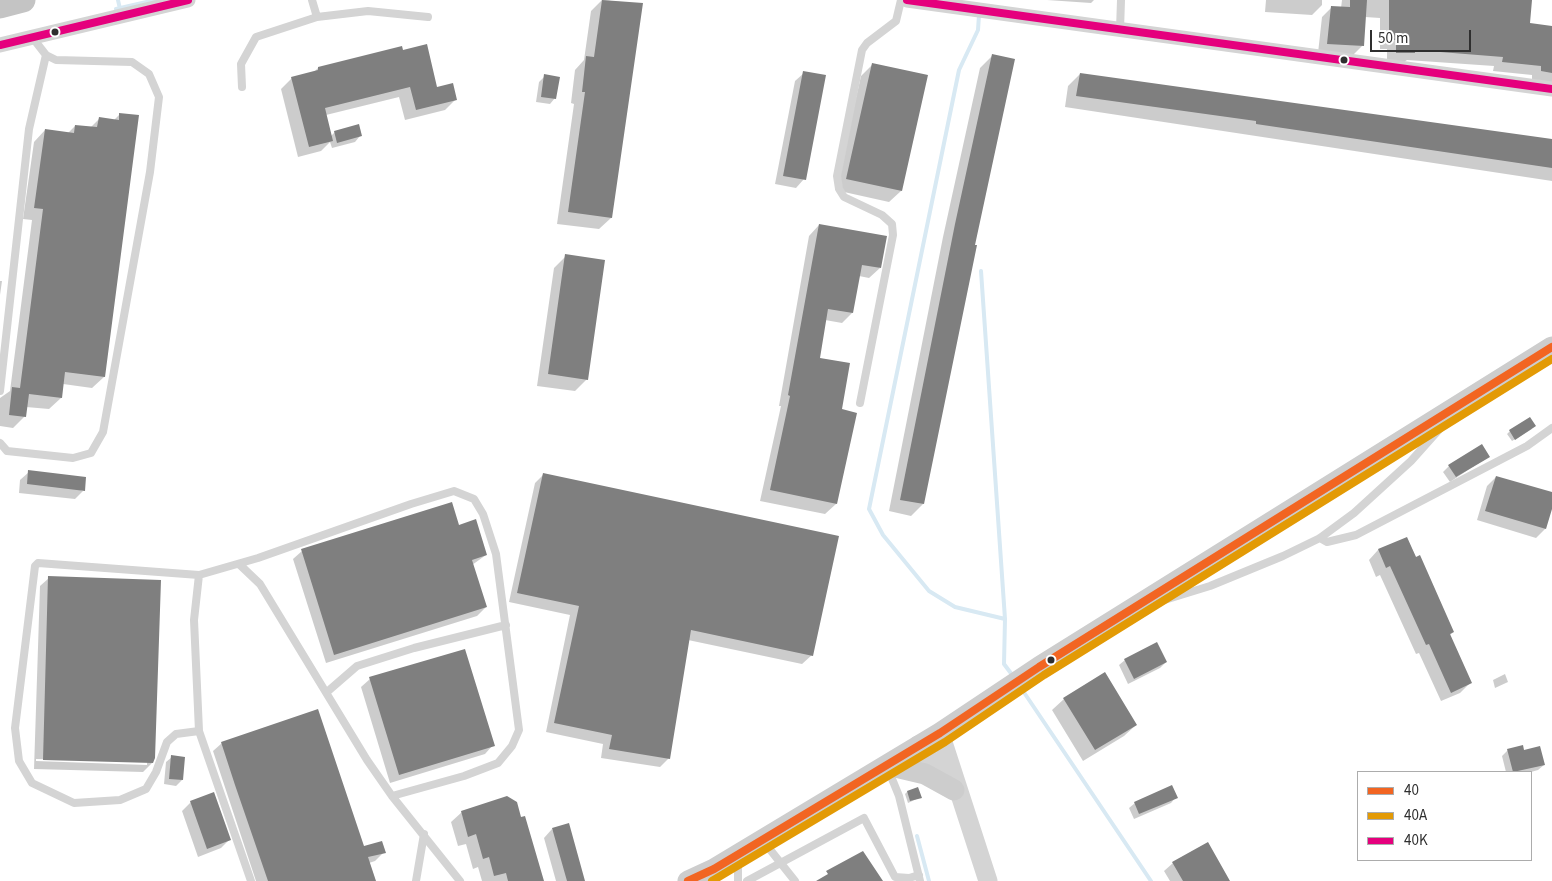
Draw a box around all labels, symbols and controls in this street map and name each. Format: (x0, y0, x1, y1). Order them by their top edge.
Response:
scale bar (1372, 20, 1473, 52)
unlabelled marker (50, 27, 60, 37)
text: 50 m (1378, 28, 1408, 49)
unlabelled marker (1339, 55, 1349, 65)
unlabelled marker (1046, 655, 1056, 665)
legend (1357, 771, 1532, 861)
text: 40 (1404, 780, 1419, 801)
text: 40Α (1404, 805, 1427, 826)
text: 40Κ (1404, 830, 1428, 851)

